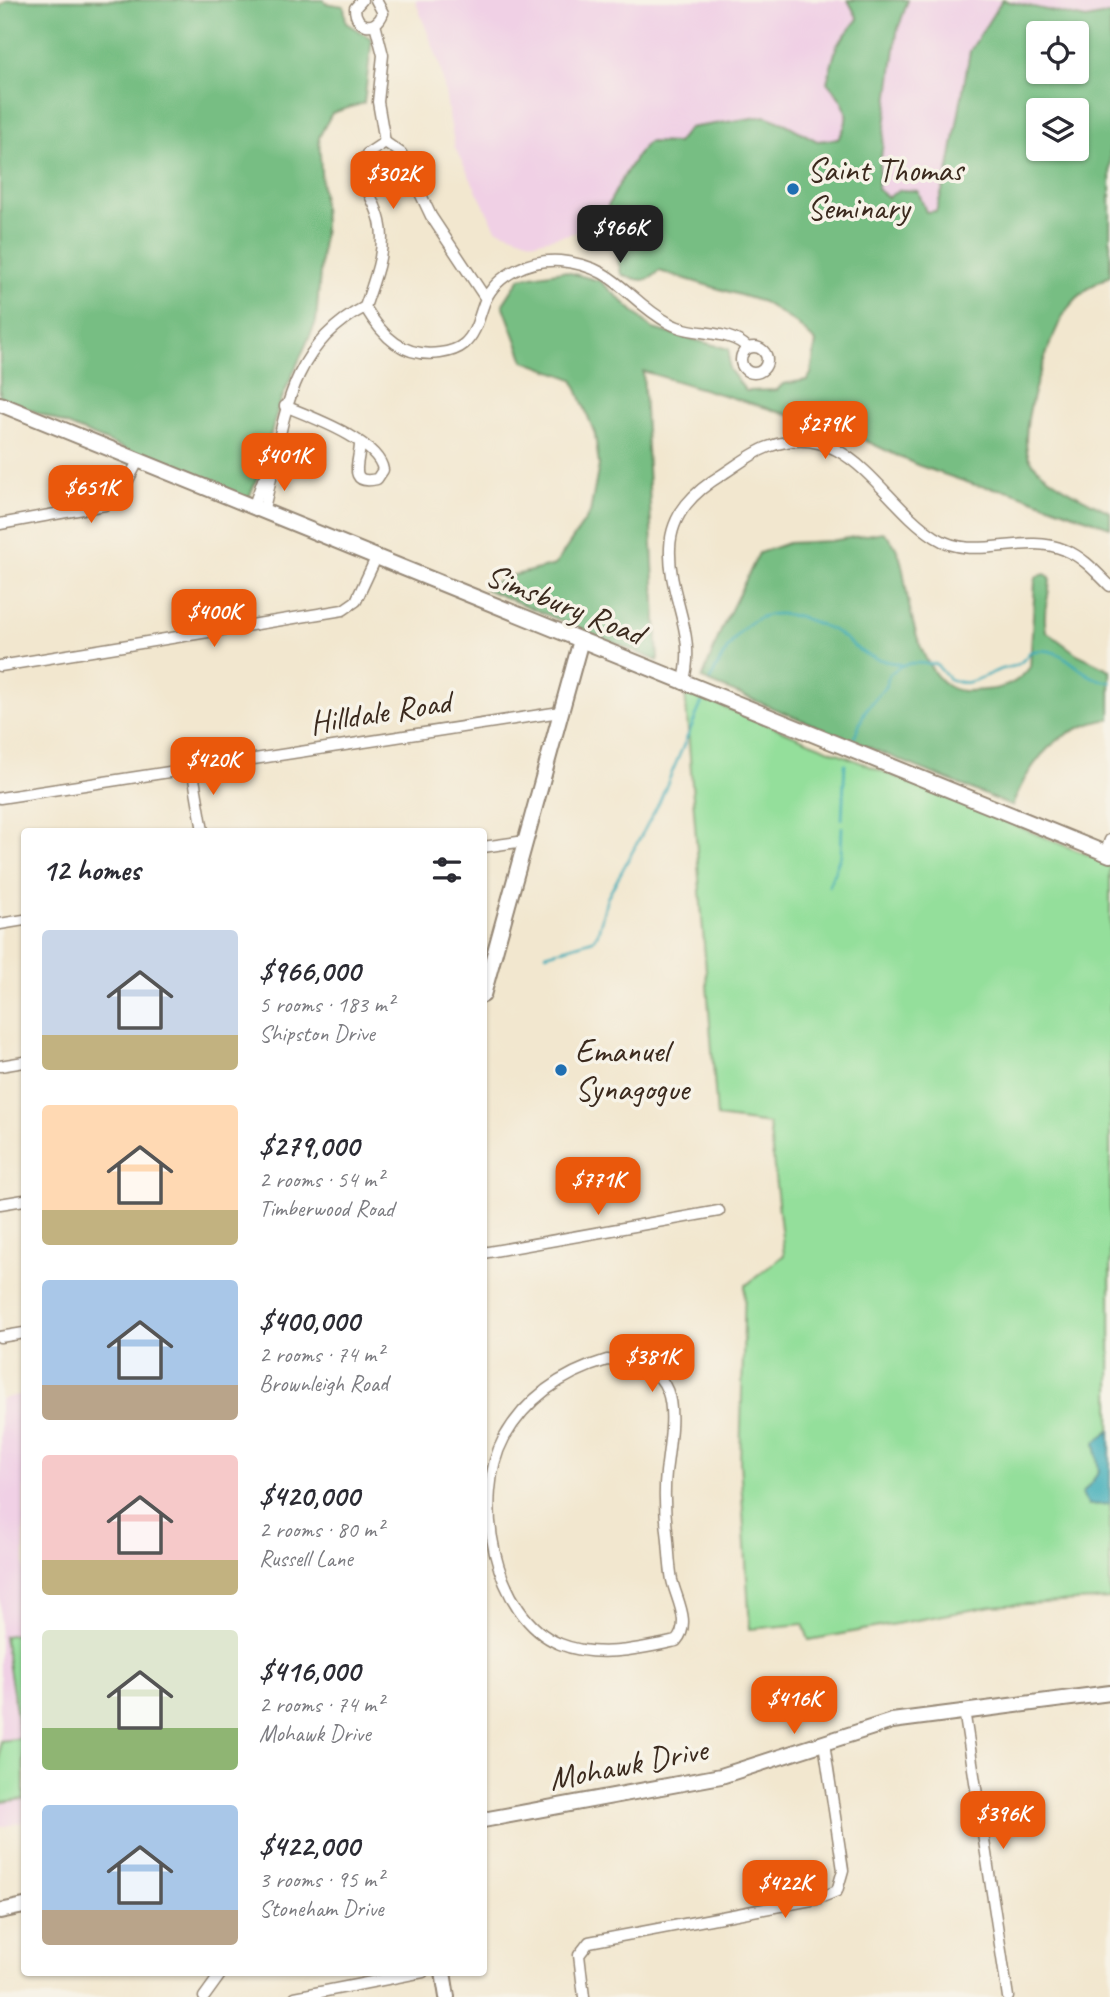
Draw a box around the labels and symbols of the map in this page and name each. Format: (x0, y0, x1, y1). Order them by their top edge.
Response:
place label: Saint Thomas Seminary (807, 149, 966, 229)
pin: $302K (344, 152, 442, 211)
marker: Saint Thomas Seminary (785, 181, 801, 197)
pin: $966K (571, 205, 669, 265)
pin: $279K (776, 402, 874, 461)
pin: $401K (235, 434, 333, 493)
pin: $651K (42, 466, 140, 525)
street label: Simsbury Road (480, 553, 655, 657)
pin: $400K (165, 590, 263, 649)
street label: Hilldale Road (307, 679, 458, 744)
pin: $420K (164, 738, 262, 797)
place label: Emanuel Synagogue (575, 1030, 691, 1110)
marker: Emanuel Synagogue (553, 1062, 569, 1078)
pin: $771K (549, 1158, 647, 1217)
pin: $381K (603, 1334, 701, 1394)
pin: $416K (745, 1676, 843, 1736)
street label: Mohawk Drive (545, 1728, 713, 1800)
pin: $396K (954, 1792, 1052, 1851)
pin: $422K (736, 1860, 834, 1920)

